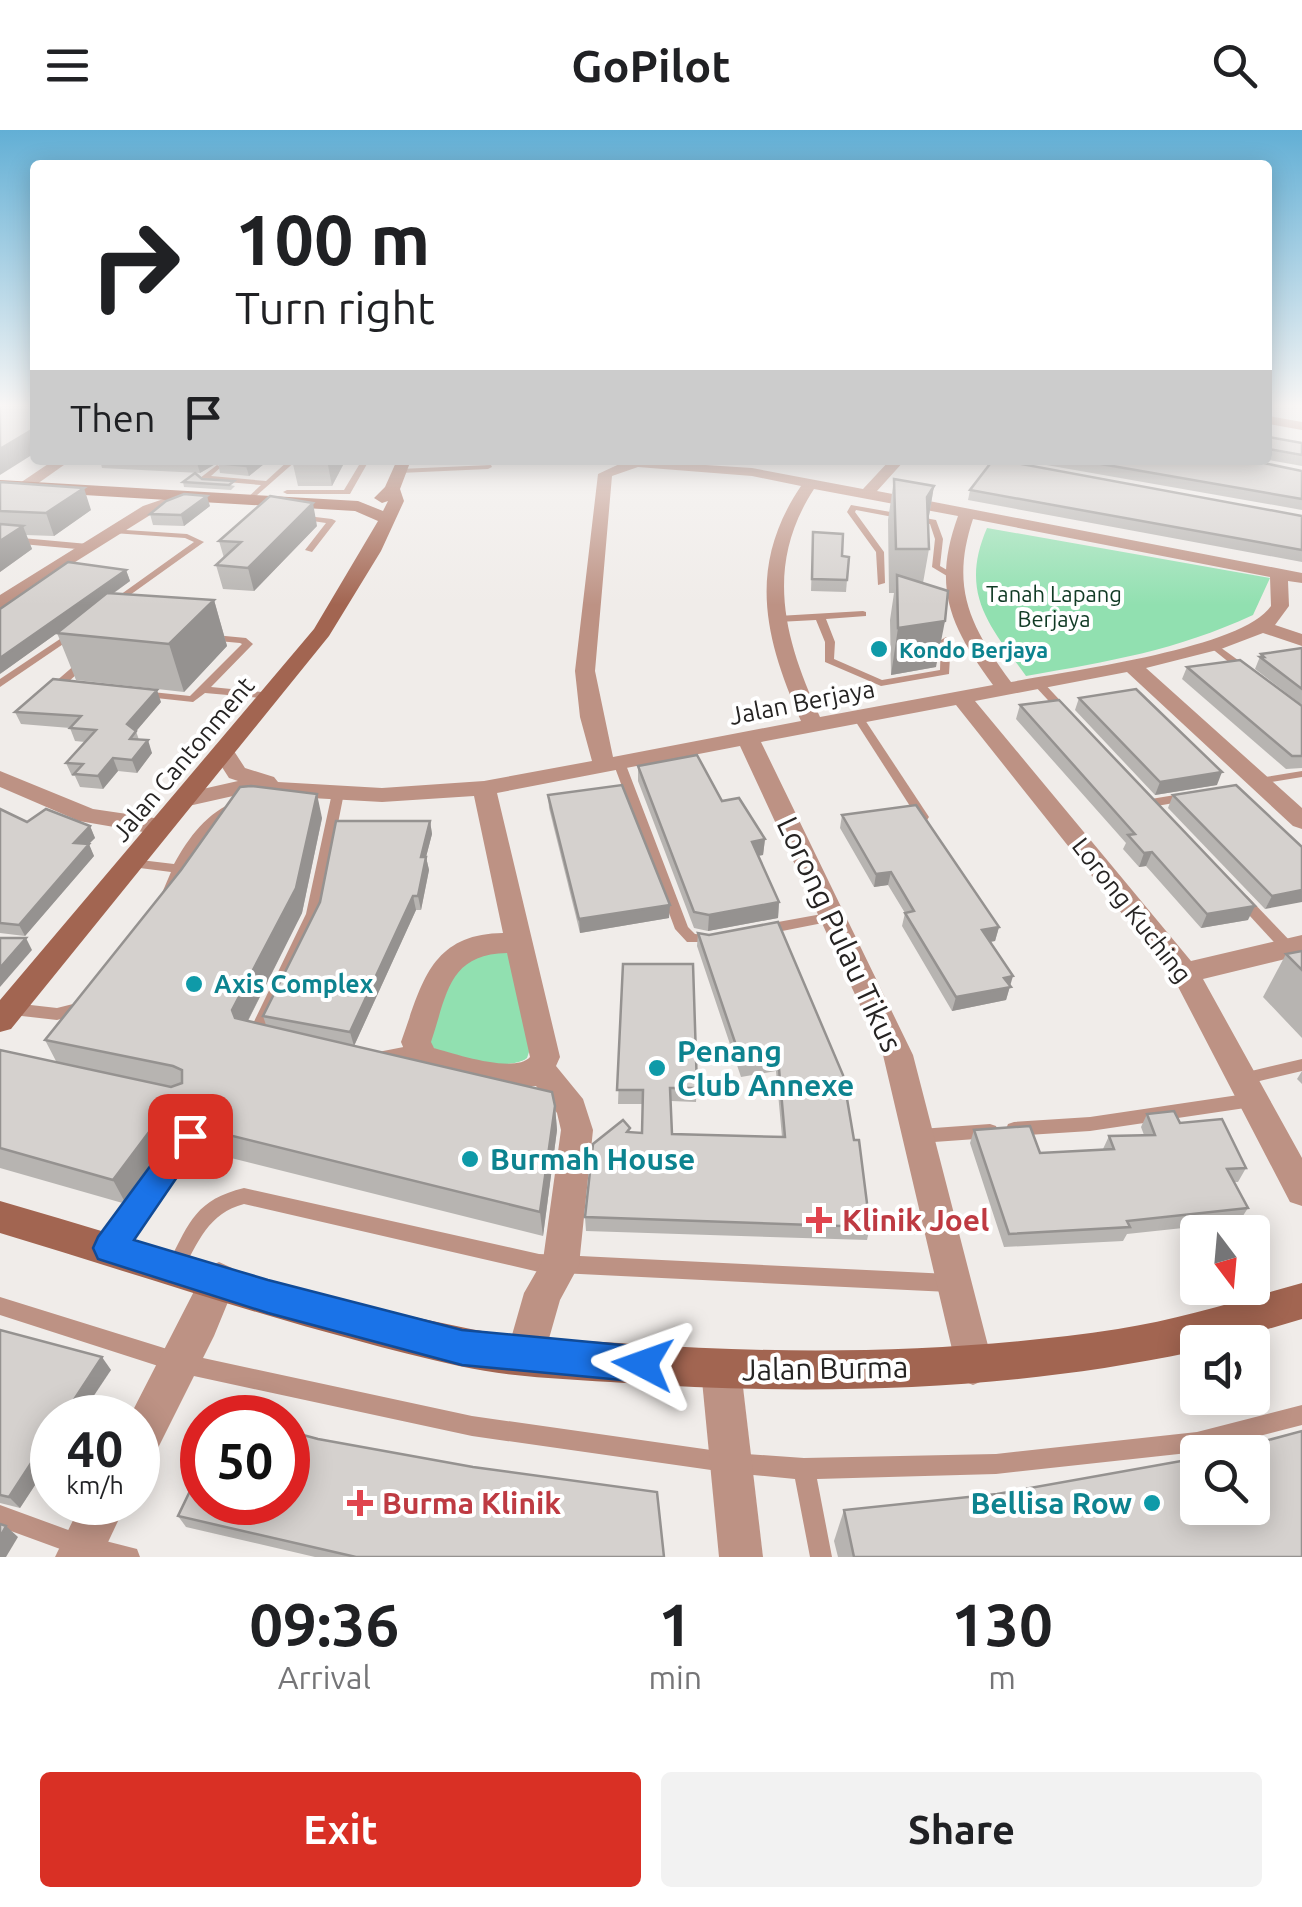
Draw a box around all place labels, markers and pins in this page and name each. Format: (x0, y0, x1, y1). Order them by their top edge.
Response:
place label: Kondo Berjaya (899, 637, 1048, 662)
marker: Kondo Berjaya (868, 638, 890, 660)
place label: Axis Complex (214, 970, 374, 998)
marker: Axis Complex (183, 973, 205, 995)
place label: Penang Club Annexe (677, 1034, 854, 1102)
marker: Penang Club Annexe (646, 1057, 668, 1079)
pin (148, 1094, 233, 1179)
place label: Burmah House (490, 1142, 695, 1176)
marker: Burmah House (459, 1148, 481, 1170)
place label: Klinik Joel (842, 1203, 989, 1237)
marker: Klinik Joel (806, 1207, 832, 1233)
place label: Burma Klinik (382, 1486, 561, 1520)
place label: Bellisa Row (970, 1486, 1133, 1520)
marker: Burma Klinik (347, 1490, 373, 1516)
marker: Bellisa Row (1141, 1492, 1163, 1514)

